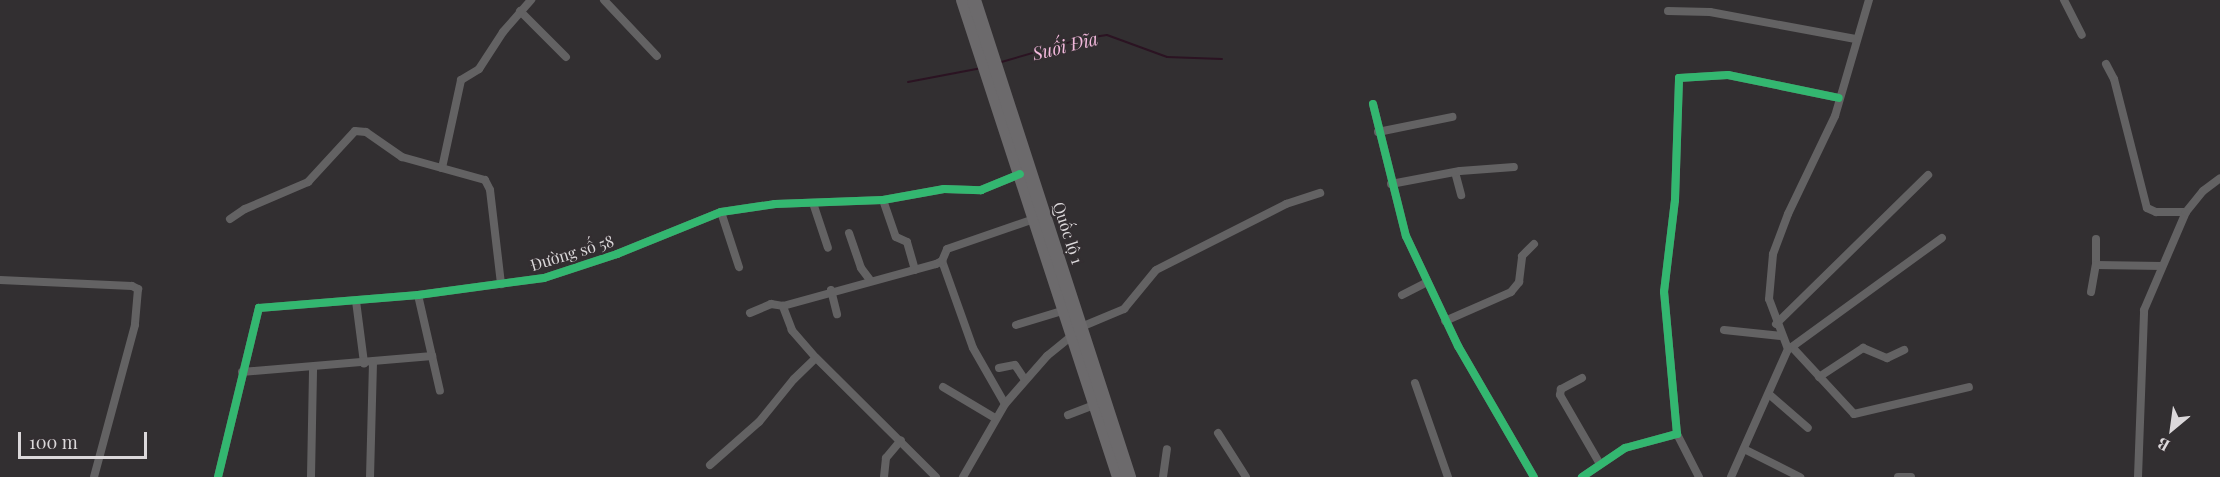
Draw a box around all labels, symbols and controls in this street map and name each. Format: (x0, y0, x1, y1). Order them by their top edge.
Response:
water label: Suối Đĩa (1030, 27, 1100, 65)
street label: Quốc lộ 1 (1049, 199, 1087, 267)
street label: Đường số 58 (528, 231, 616, 275)
north arrow (2142, 399, 2202, 459)
scale bar (21, 420, 150, 458)
text: 100 m (29, 430, 78, 454)
text: B (2153, 433, 2173, 457)

